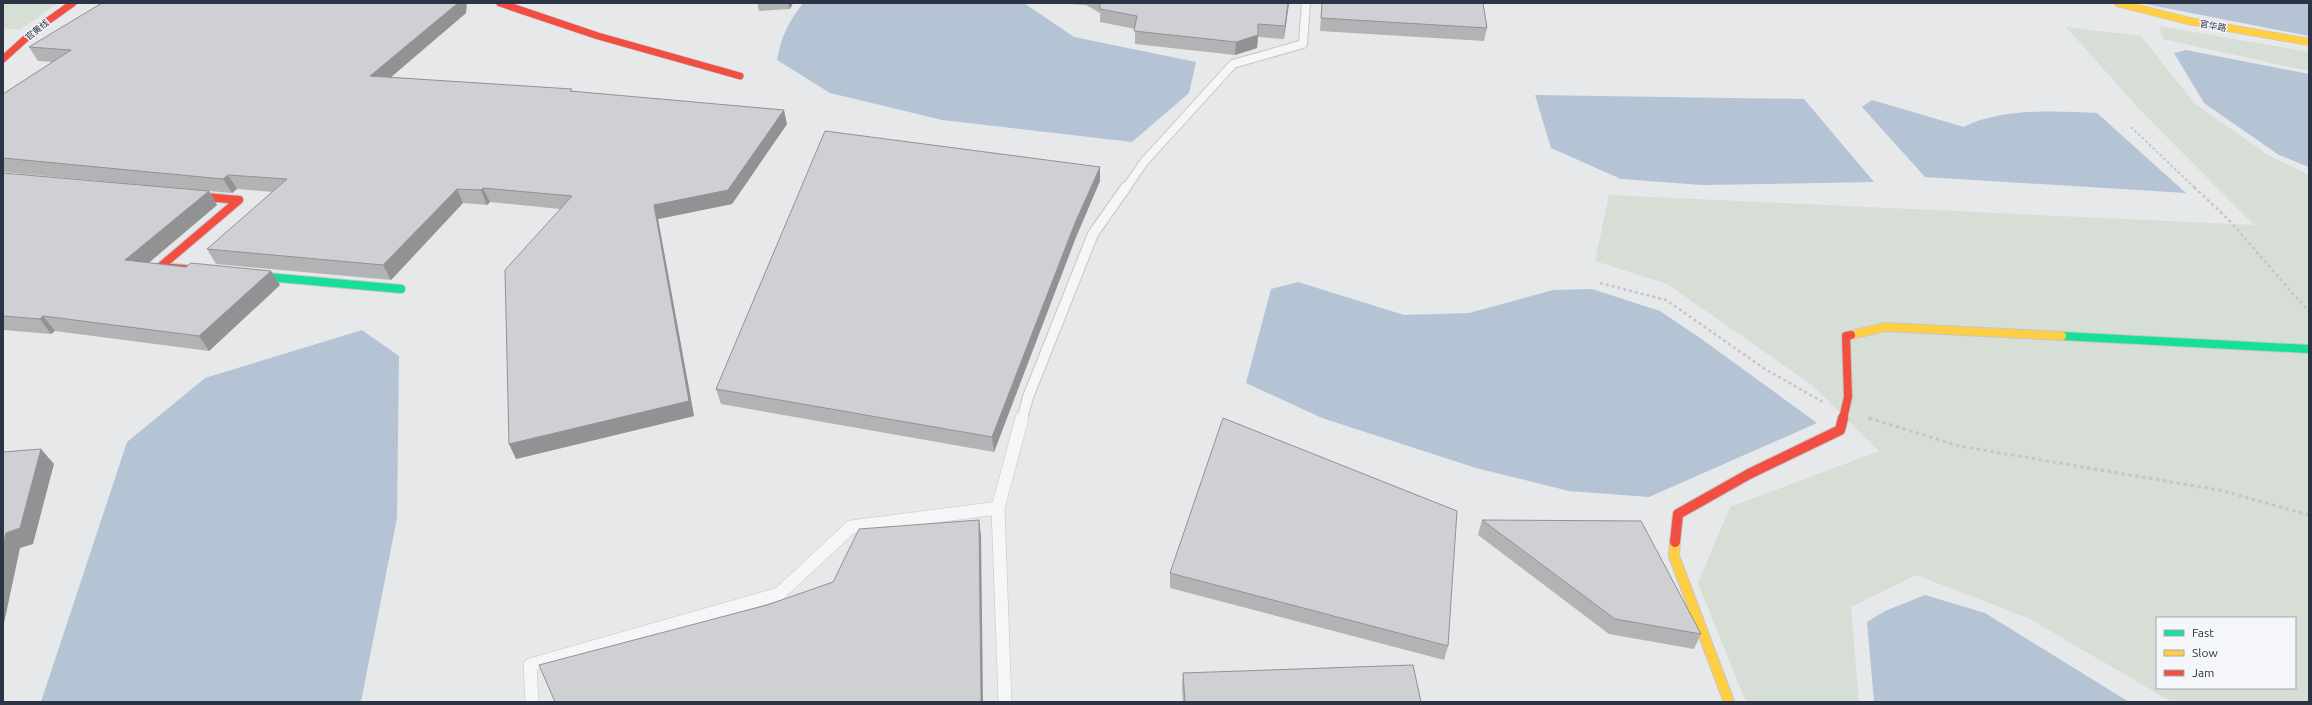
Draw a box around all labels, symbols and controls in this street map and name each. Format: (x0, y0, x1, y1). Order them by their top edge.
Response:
street label: 官黄线 (23, 18, 51, 42)
street label: 官华路 (2199, 18, 2227, 33)
legend (2156, 617, 2296, 689)
text: Fast (2192, 626, 2214, 639)
text: Slow (2192, 646, 2218, 659)
text: Jam (2192, 666, 2214, 679)

